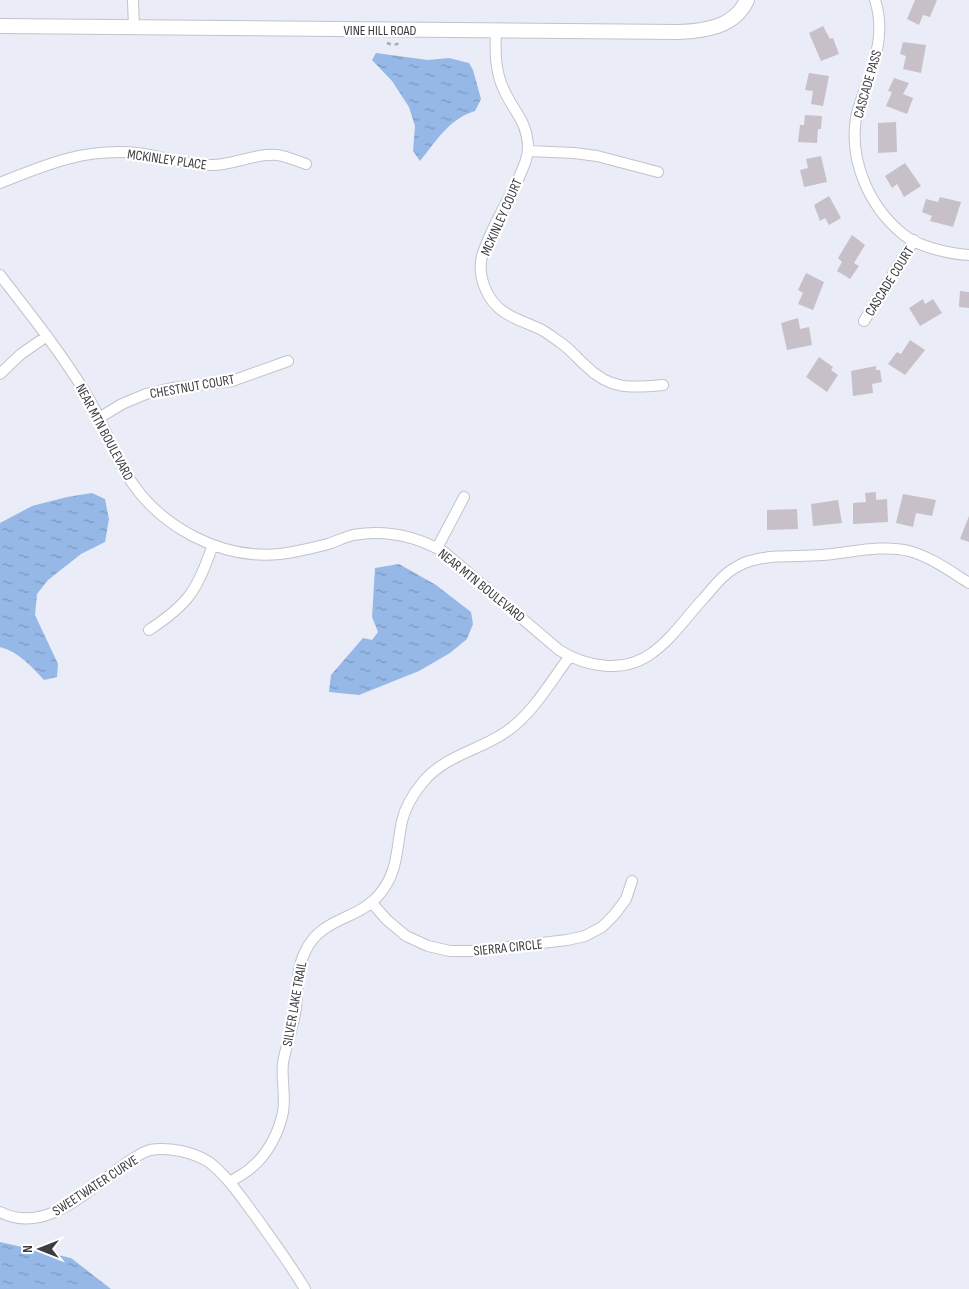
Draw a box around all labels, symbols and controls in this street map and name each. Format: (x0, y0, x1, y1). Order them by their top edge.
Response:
street label: VINE HILL ROAD (344, 22, 417, 39)
street label: CASCADE PASS (850, 48, 885, 120)
street label: MCKINLEY PLACE (126, 146, 208, 174)
street label: MCKINLEY COURT (477, 176, 526, 259)
street label: CASCADE COURT (861, 243, 918, 319)
street label: CHESTNUT COURT (148, 371, 236, 402)
street label: NEAR MTN BOULEVARD (72, 381, 137, 484)
street label: NEAR MTN BOULEVARD (435, 545, 529, 626)
street label: SIERRA CIRCLE (473, 935, 544, 960)
street label: SILVER LAKE TRAIL (279, 960, 310, 1048)
street label: SWEETWATER CURVE (49, 1151, 142, 1219)
north arrow (15, 1224, 65, 1274)
text: N (19, 1245, 36, 1253)

